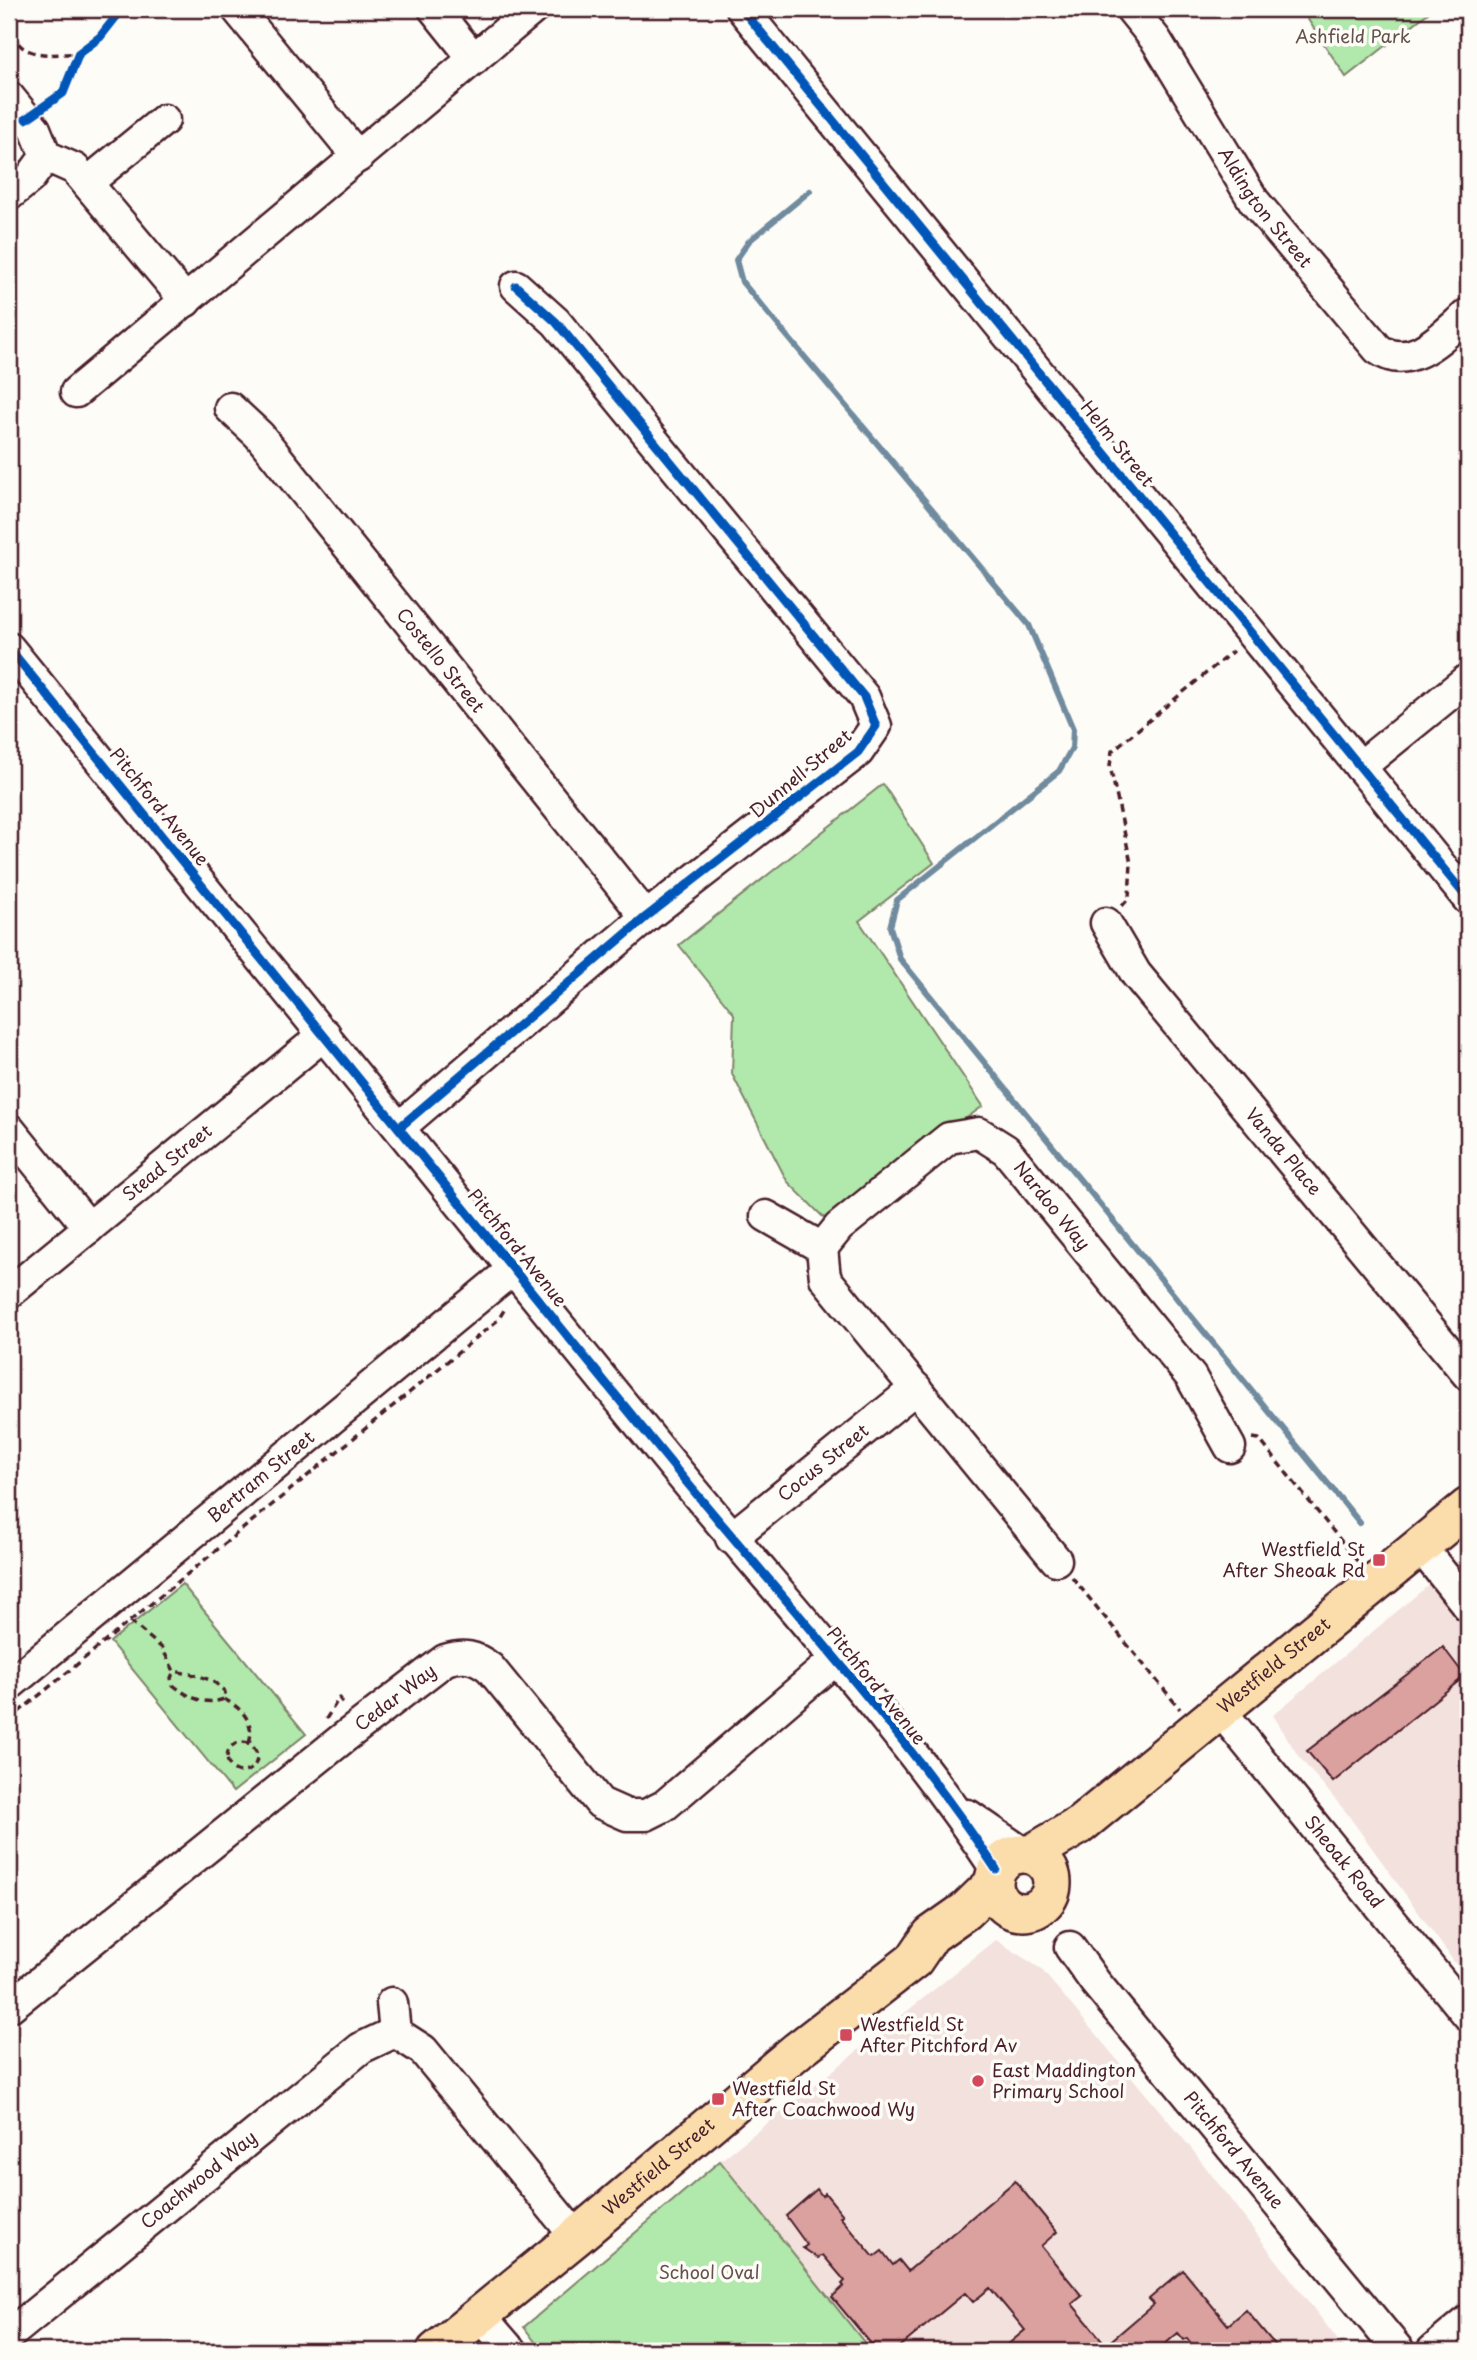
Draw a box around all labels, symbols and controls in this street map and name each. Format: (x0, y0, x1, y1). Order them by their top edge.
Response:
park label: Ashfield Park (1295, 22, 1411, 49)
street label: Aldington Street (1212, 141, 1319, 273)
street label: Helm Street (1075, 394, 1161, 492)
street label: Costello Street (391, 601, 492, 718)
street label: Dunnell Street (743, 722, 857, 824)
street label: Pitchford Avenue (104, 741, 216, 871)
street label: Vanda Place (1240, 1101, 1329, 1201)
street label: Stead Street (116, 1117, 217, 1207)
street label: Nardoo Way (1008, 1154, 1098, 1256)
street label: Pitchford Avenue (462, 1182, 574, 1312)
street label: Cocus Street (771, 1417, 874, 1507)
street label: Bertram Street (201, 1423, 320, 1528)
place label: Westfield St After Sheoak Rd (1223, 1535, 1365, 1583)
marker: Westfield St After Sheoak Rd (1371, 1552, 1387, 1568)
street label: Westfield Street (1211, 1610, 1336, 1719)
street label: Pitchford Avenue (821, 1620, 933, 1750)
street label: Cedar Way (348, 1657, 441, 1737)
street label: Sheoak Road (1299, 1809, 1391, 1913)
place label: Westfield St After Pitchford Av (860, 2010, 1018, 2058)
marker: Westfield St After Pitchford Av (838, 2027, 854, 2043)
place label: East Maddington Primary School (992, 2056, 1136, 2104)
marker: East Maddington Primary School (970, 2073, 986, 2089)
place label: Westfield St After Coachwood Wy (732, 2074, 915, 2122)
street label: Pitchford Avenue (1178, 2085, 1291, 2214)
marker: Westfield St After Coachwood Wy (710, 2091, 726, 2107)
street label: Westfield Street (596, 2111, 720, 2221)
street label: Coachwood Way (134, 2123, 262, 2235)
park label: School Oval (658, 2258, 760, 2285)

